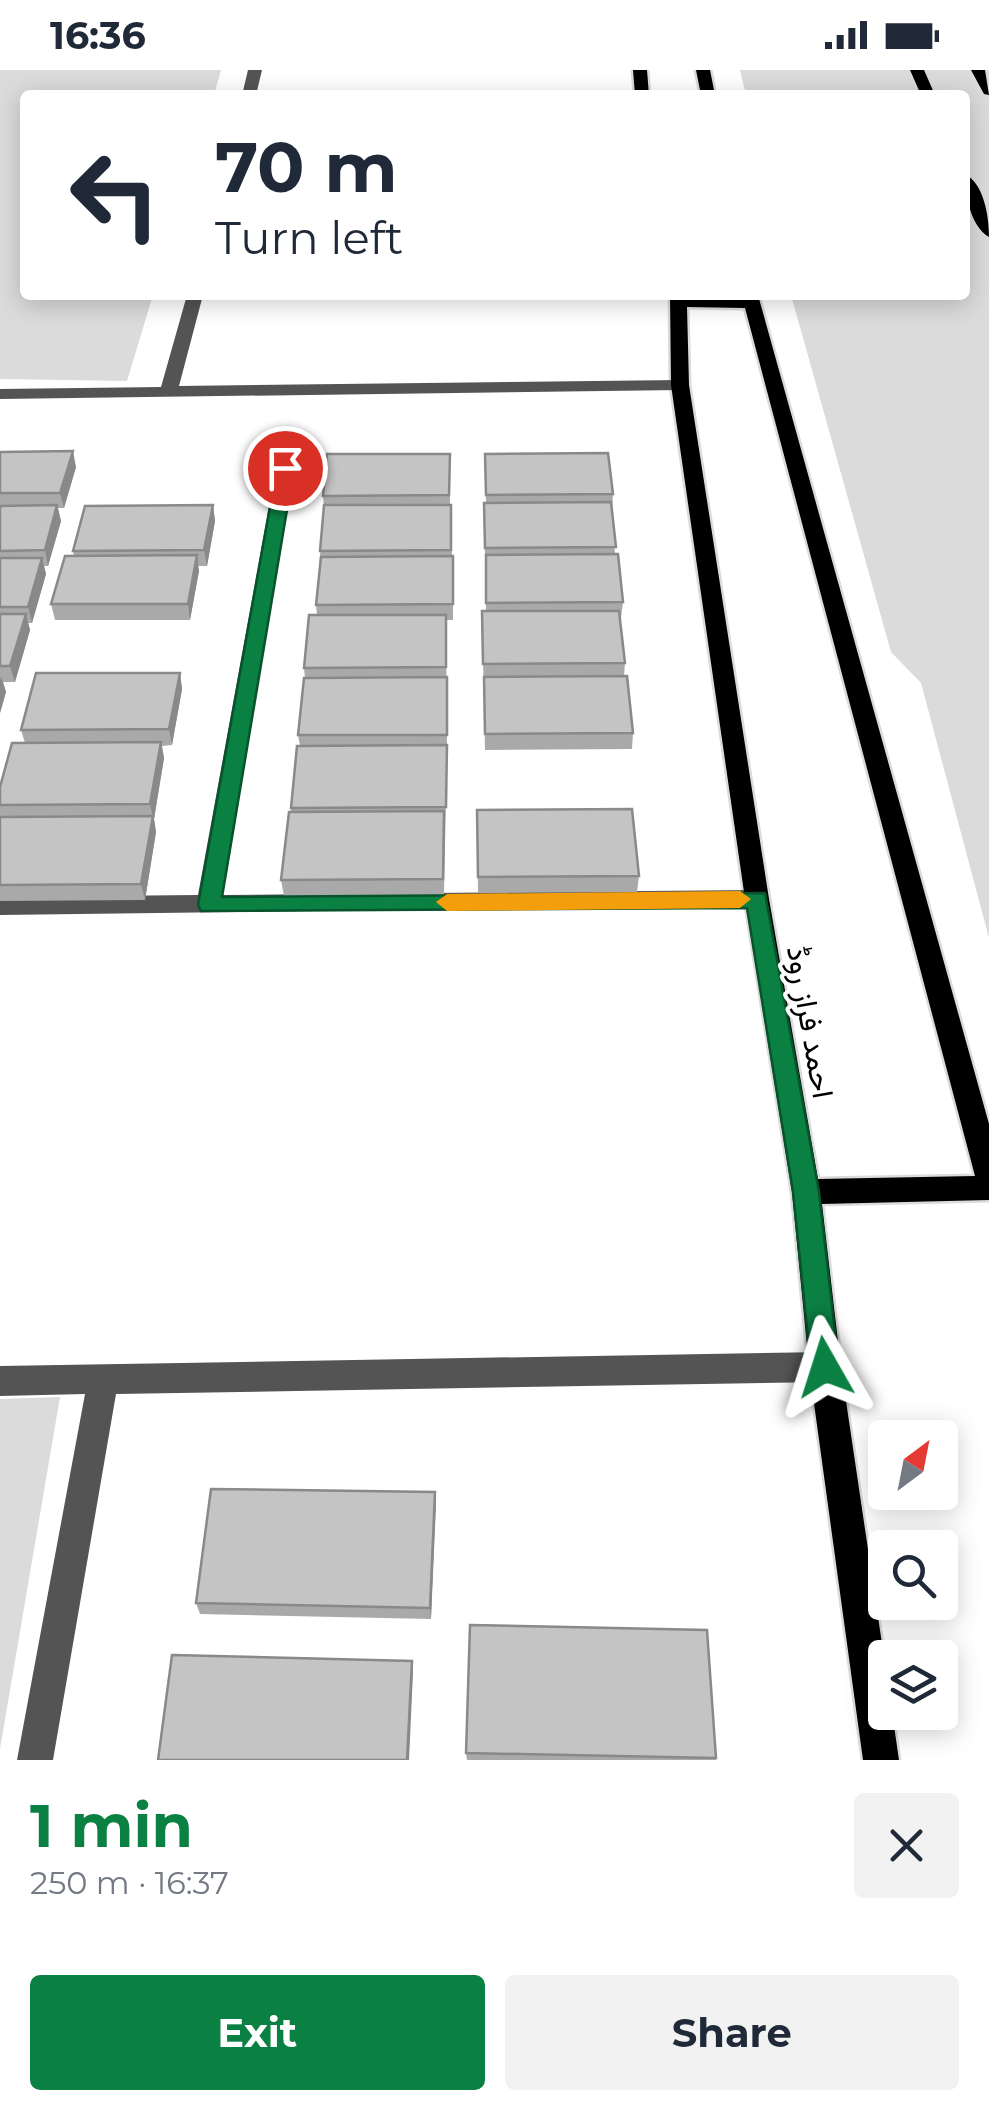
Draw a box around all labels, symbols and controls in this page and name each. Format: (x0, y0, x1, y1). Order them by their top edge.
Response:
text: 16:36 (50, 12, 146, 59)
text: 70 m (215, 124, 398, 210)
icon: left (50, 130, 180, 260)
text: Turn left (215, 210, 403, 265)
pin (243, 426, 328, 511)
icon: arrive (258, 441, 313, 496)
street label: احمد فراز روڈ (779, 943, 842, 1101)
position arrow (773, 1315, 877, 1419)
north arrow (868, 1420, 958, 1510)
map controls (868, 1420, 958, 1730)
button: search (868, 1530, 958, 1620)
button: layers (868, 1640, 958, 1730)
text: 1 min (30, 1789, 193, 1862)
button: close (854, 1793, 959, 1898)
text: 250 m · 16:37 (30, 1863, 229, 1902)
button: Exit (30, 1975, 485, 2090)
button: Share (505, 1975, 959, 2090)

